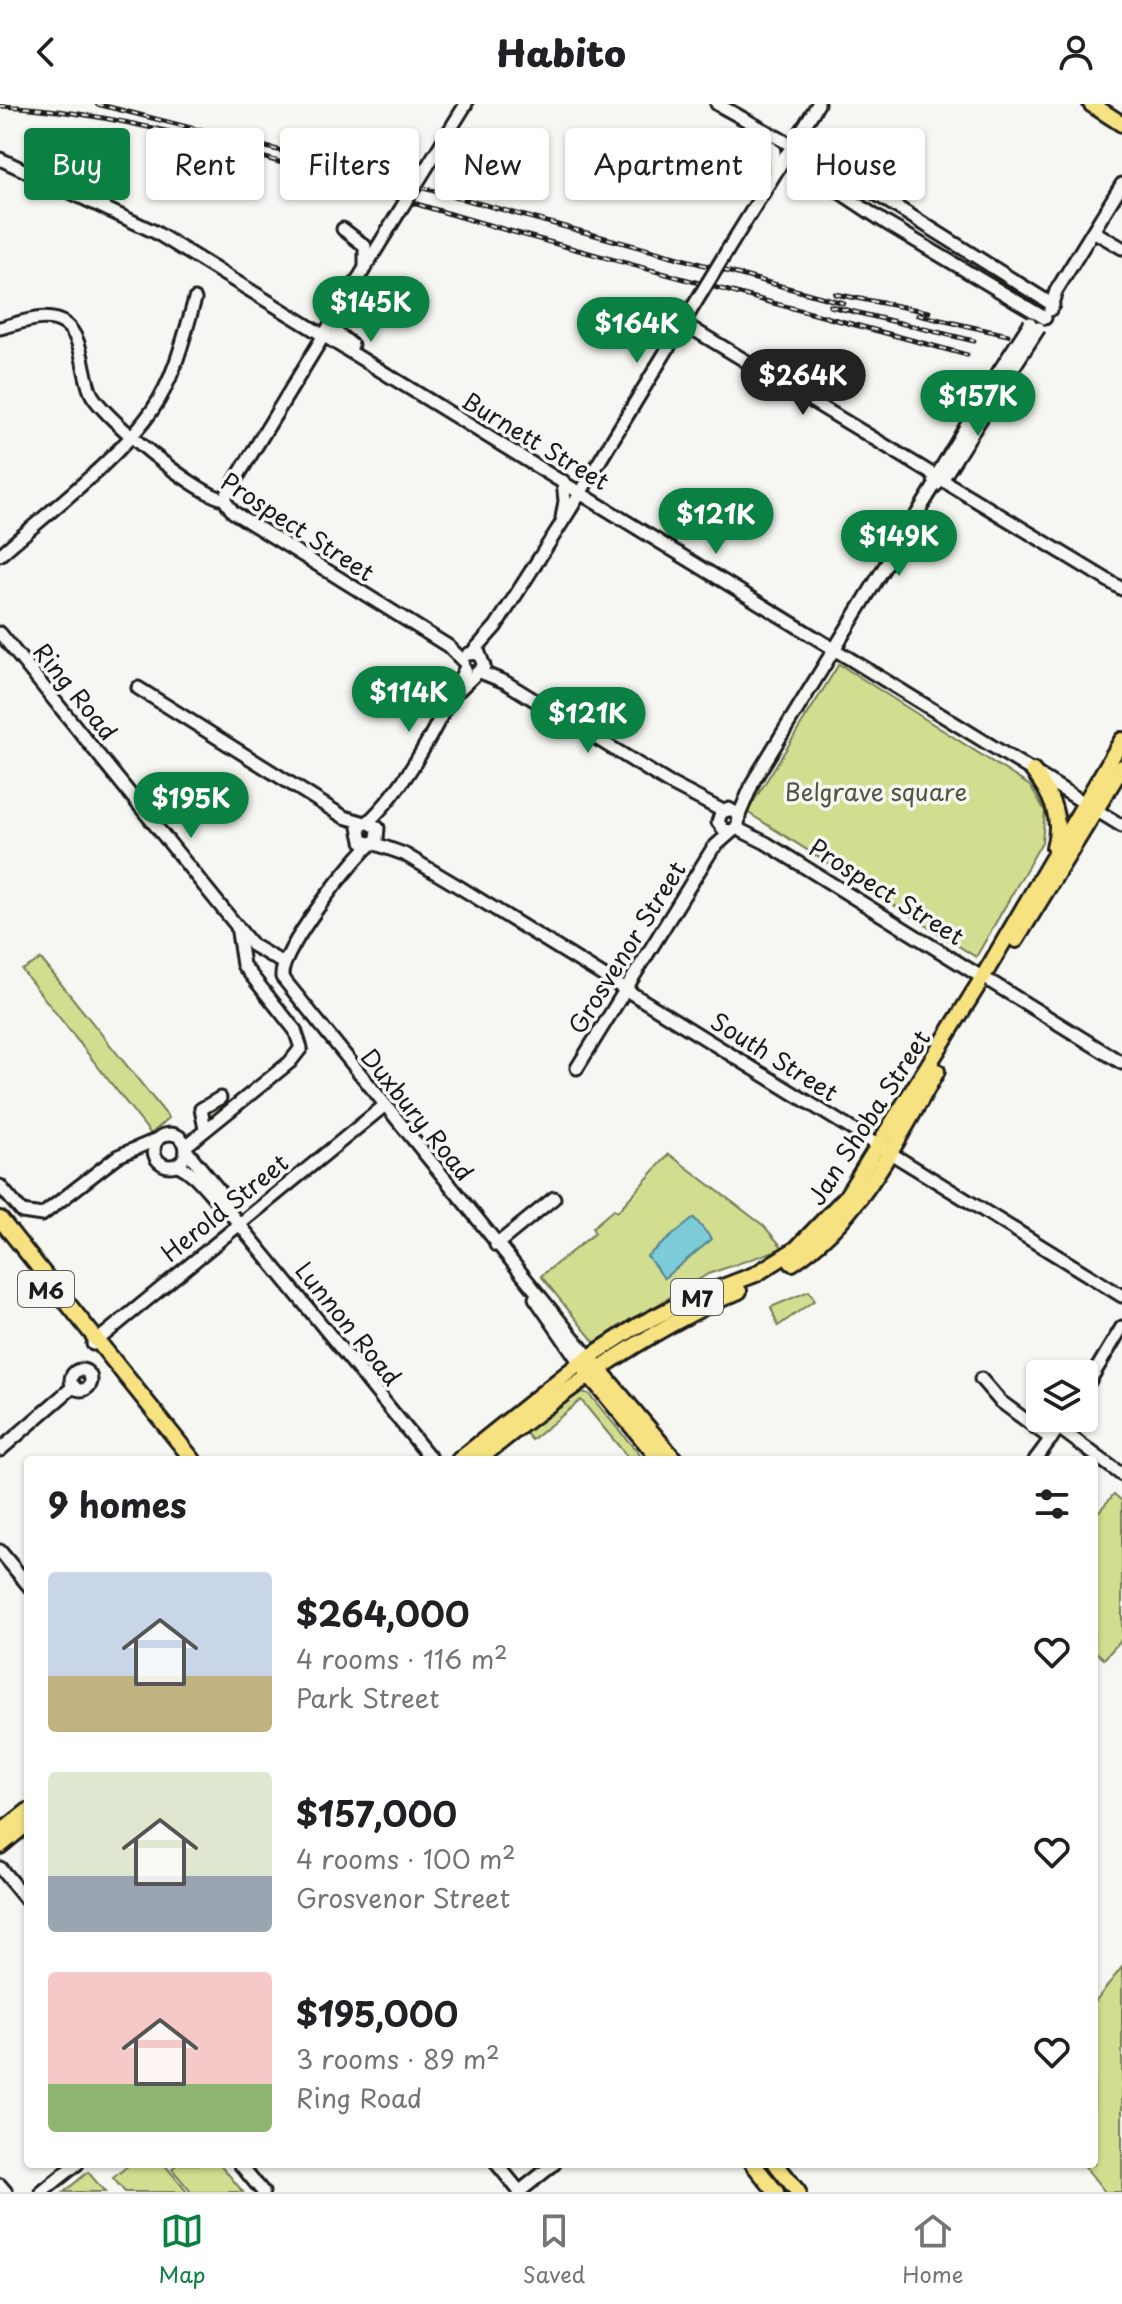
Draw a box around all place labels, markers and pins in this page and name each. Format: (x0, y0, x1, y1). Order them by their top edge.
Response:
pin: $145K (315, 276, 427, 344)
pin: $164K (581, 297, 693, 365)
pin: $264K (747, 349, 859, 417)
pin: $157K (922, 370, 1034, 438)
pin: $121K (660, 488, 772, 556)
pin: $149K (843, 510, 955, 578)
pin: $114K (353, 666, 465, 734)
pin: $121K (532, 687, 644, 755)
pin: $195K (135, 772, 247, 840)

